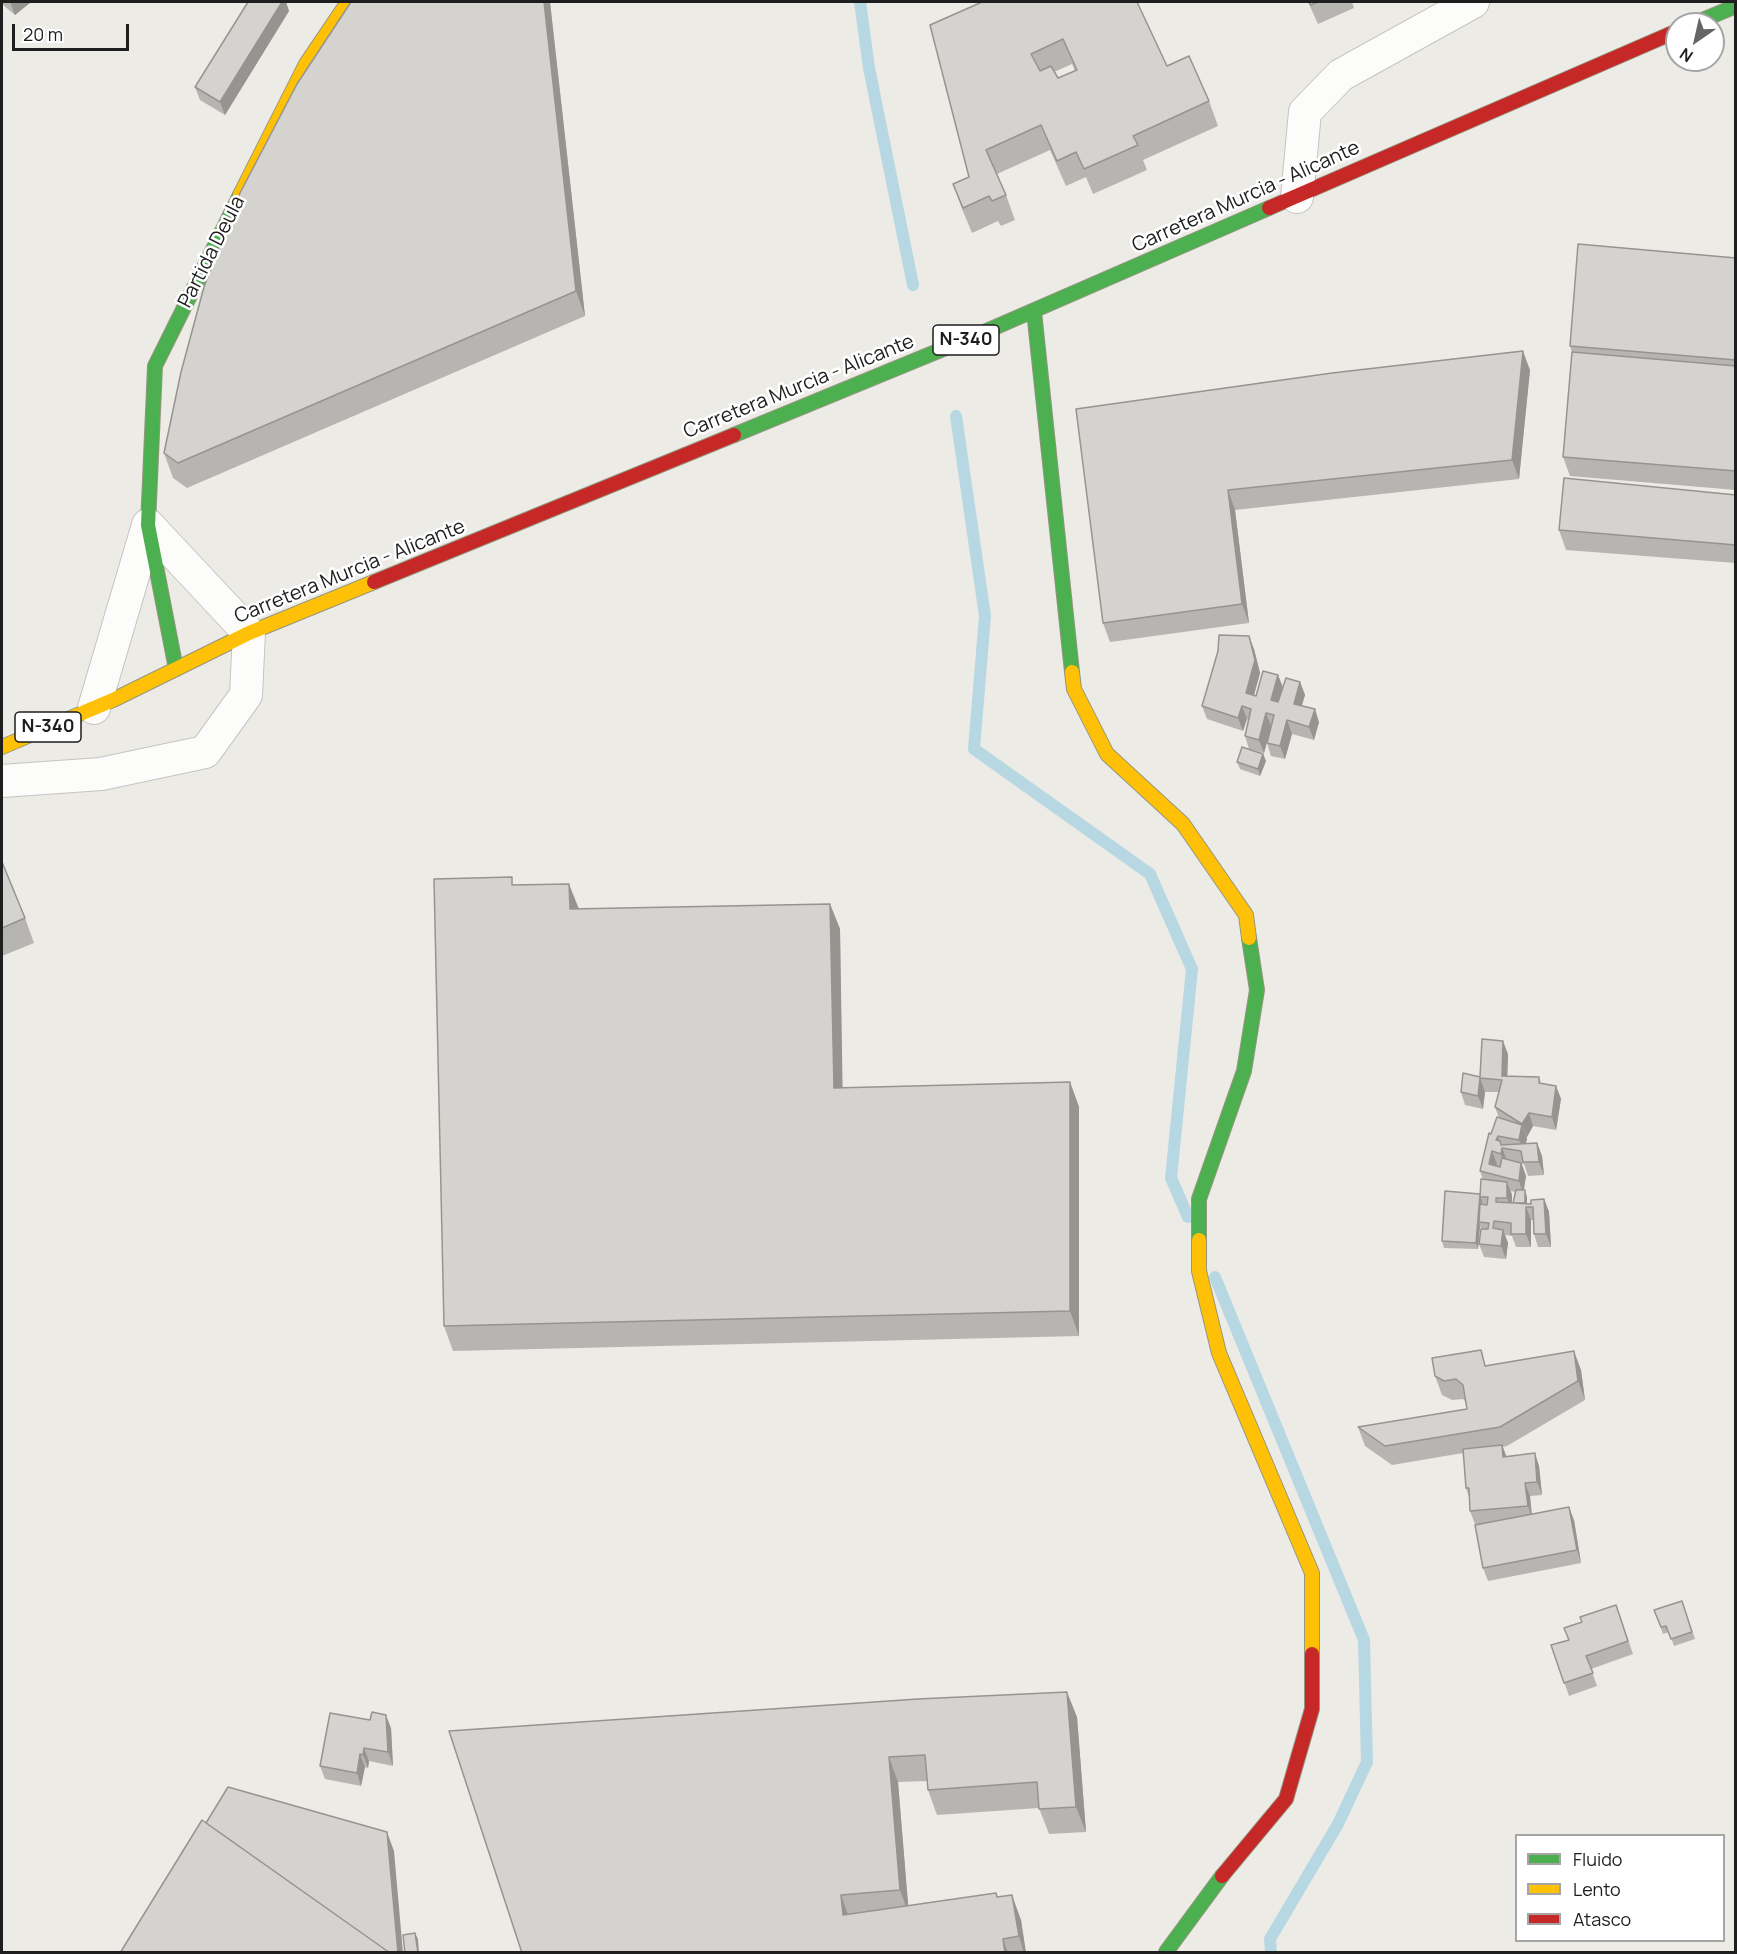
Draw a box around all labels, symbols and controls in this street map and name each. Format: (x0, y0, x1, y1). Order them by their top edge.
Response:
scale bar (15, 12, 132, 50)
north arrow (1665, 12, 1725, 72)
text: 20 m (23, 22, 63, 46)
text: N (1675, 43, 1697, 68)
street label: Carretera Murcia - Alicante (1129, 136, 1363, 258)
street label: Partida Deula (174, 192, 250, 312)
road number: N-340 (933, 325, 999, 355)
street label: Carretera Murcia - Alicante (680, 330, 918, 444)
street label: Carretera Murcia - Alicante (231, 515, 469, 629)
road number: N-340 (15, 712, 81, 742)
legend (1515, 1834, 1725, 1942)
text: Fluido (1573, 1847, 1622, 1871)
text: Lento (1573, 1877, 1621, 1901)
text: Atasco (1573, 1907, 1631, 1931)

